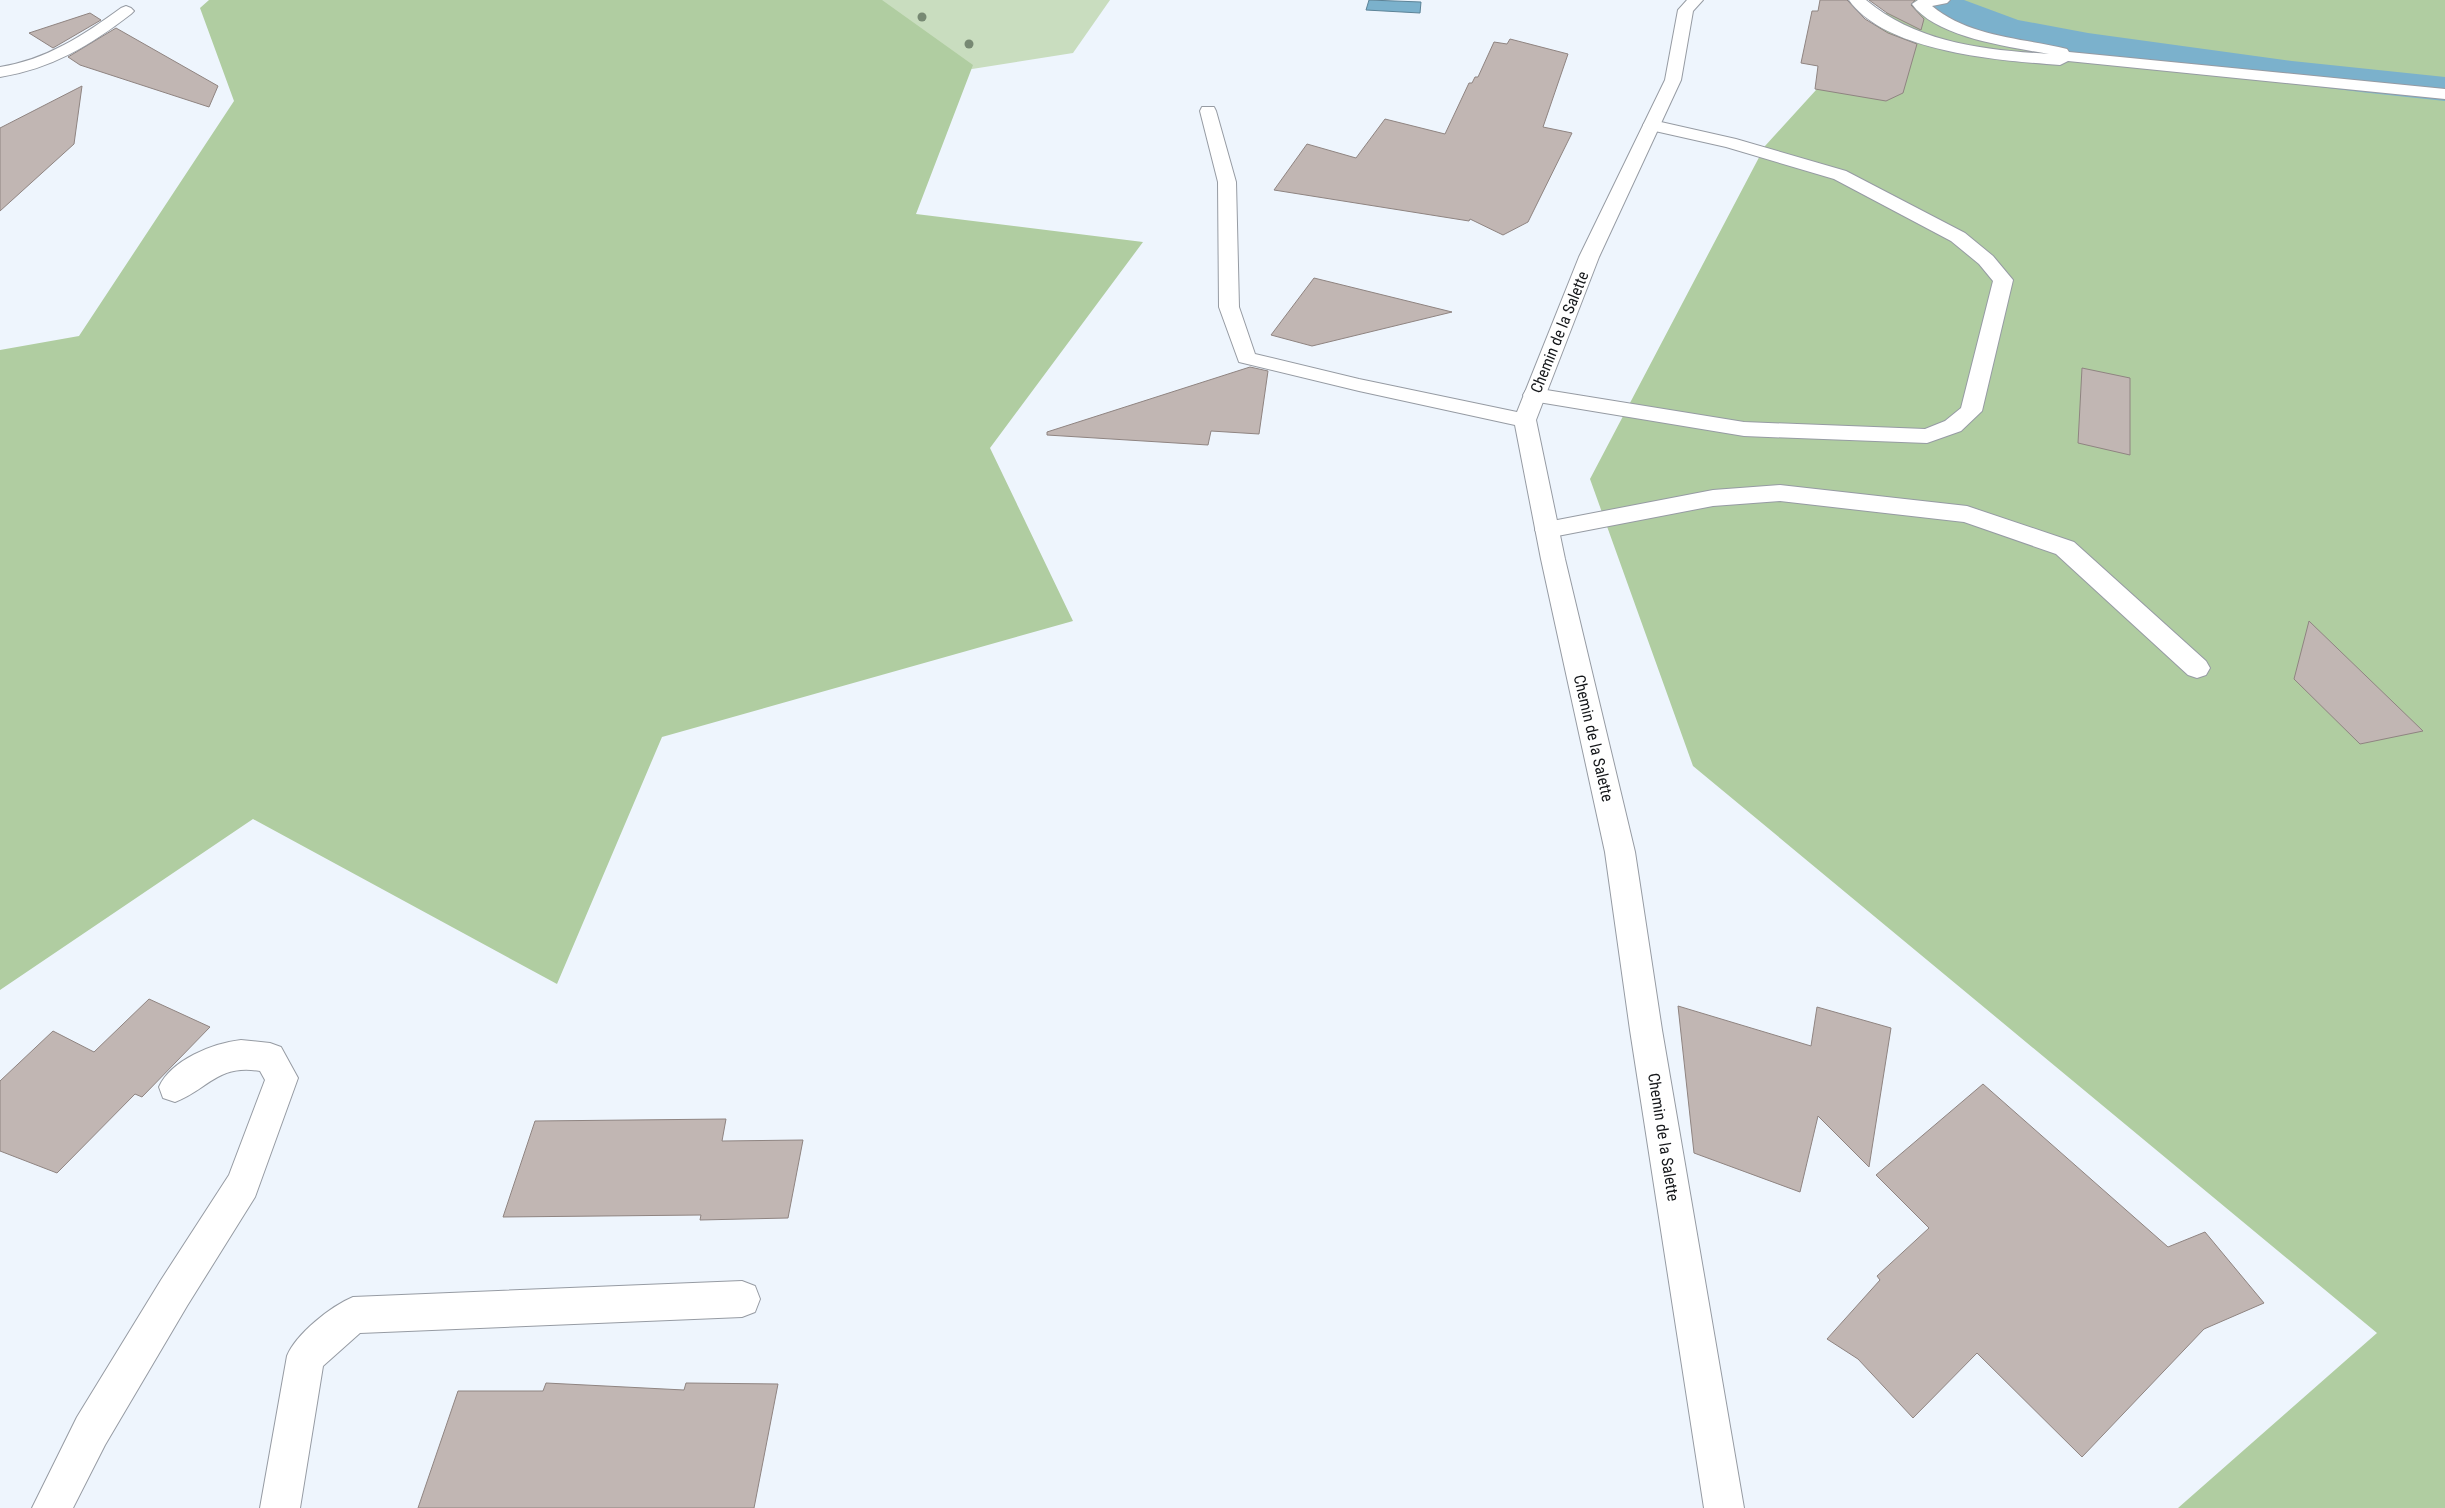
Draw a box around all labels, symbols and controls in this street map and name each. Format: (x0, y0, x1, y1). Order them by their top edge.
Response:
street label: Chemin de la Salette (1526, 269, 1593, 396)
street label: Chemin de la Salette (1570, 673, 1617, 803)
street label: Chemin de la Salette (1644, 1072, 1683, 1203)

